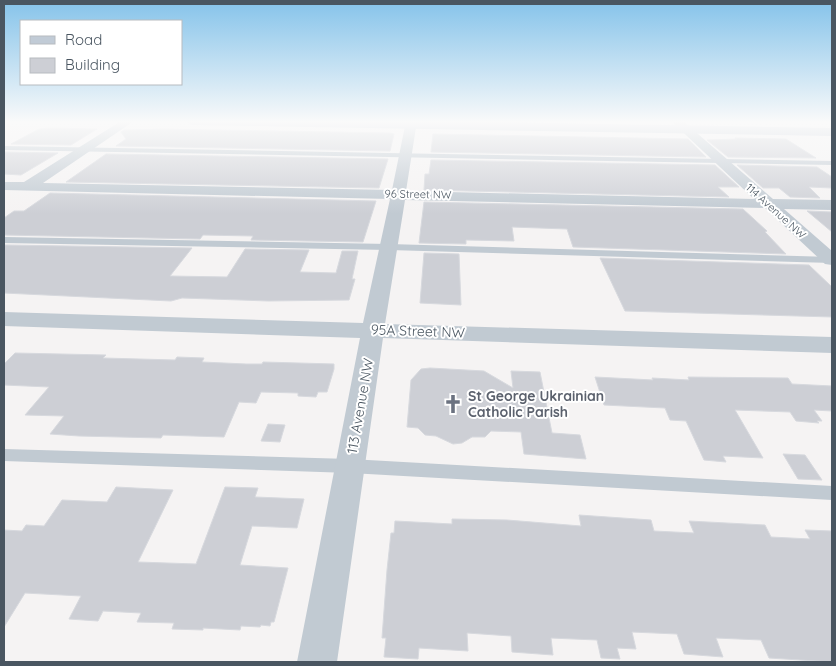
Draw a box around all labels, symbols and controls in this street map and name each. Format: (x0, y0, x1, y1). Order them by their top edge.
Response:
legend (20, 20, 182, 85)
text: Road (65, 30, 102, 49)
text: Building (65, 55, 120, 74)
street label: 114 Avenue NW (743, 180, 809, 242)
street label: 96 Street NW (385, 186, 452, 202)
street label: 95A Street NW (371, 320, 466, 342)
street label: 113 Avenue NW (343, 356, 377, 455)
place label: St George Ukrainian Catholic Parish (468, 387, 604, 421)
church icon: St George Ukrainian Catholic Parish (442, 393, 464, 415)

